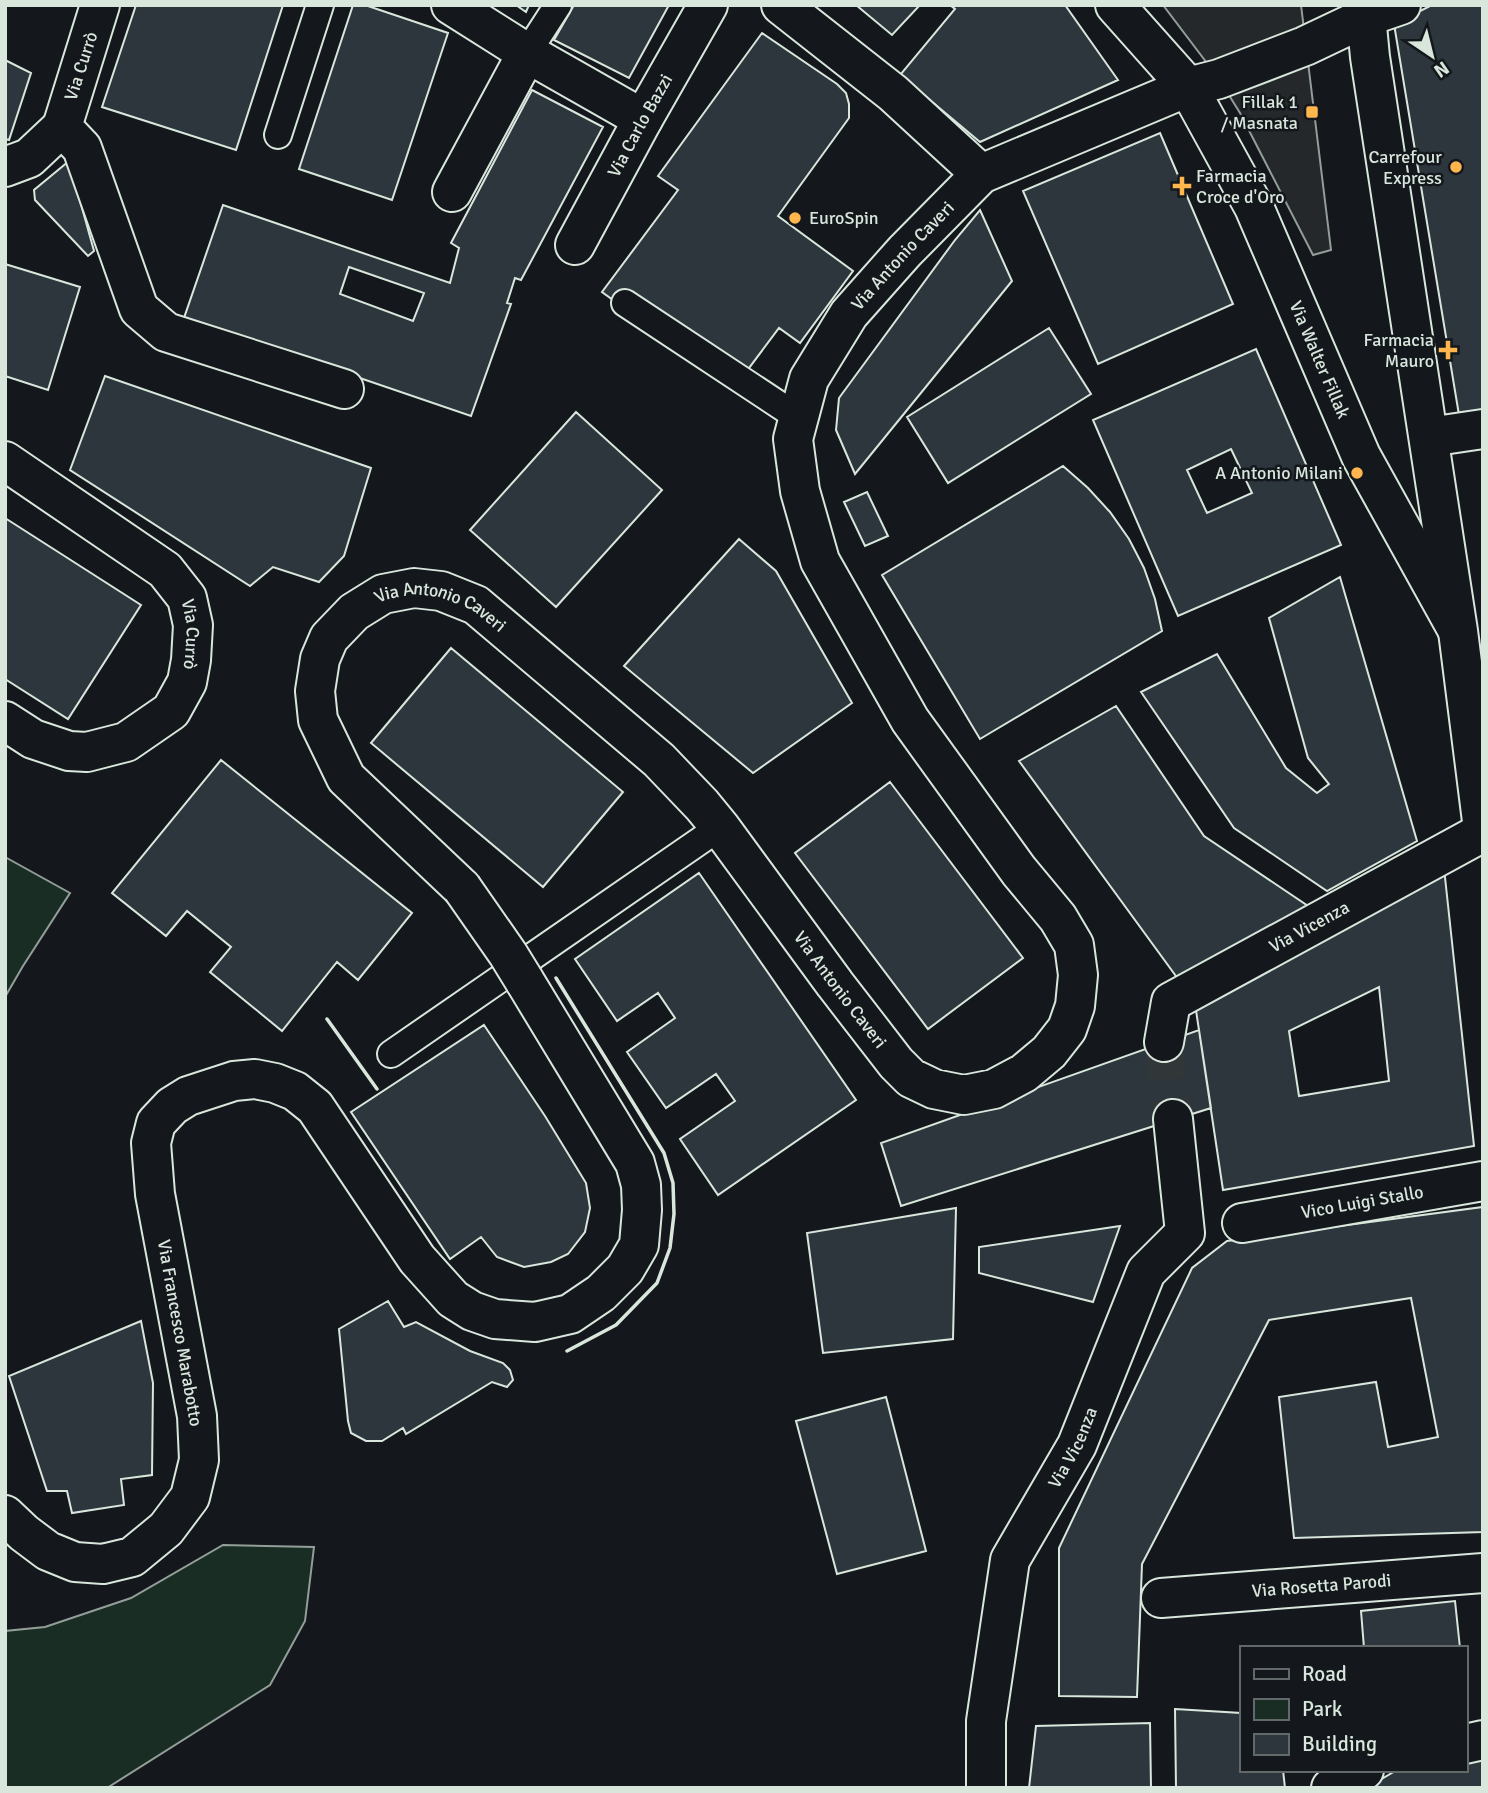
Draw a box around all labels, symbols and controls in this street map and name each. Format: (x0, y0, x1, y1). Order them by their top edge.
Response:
north arrow (1397, 21, 1467, 91)
street label: Via Currò (60, 29, 102, 103)
text: N (1429, 55, 1453, 83)
street label: Via Carlo Bazzi (603, 70, 677, 181)
place label: Fillak 1 / Masnata (1221, 91, 1298, 134)
marker: Fillak 1 / Masnata (1304, 104, 1320, 120)
place label: Carrefour Express (1369, 146, 1442, 189)
marker: Carrefour Express (1448, 159, 1464, 175)
place label: Farmacia Croce d'Oro (1196, 165, 1285, 208)
marker: Farmacia Croce d'Oro (1174, 178, 1190, 194)
street label: Via Antonio Caveri (846, 197, 959, 315)
place label: EuroSpin (809, 207, 879, 229)
marker: EuroSpin (787, 210, 803, 226)
street label: Via Walter Fillak (1285, 298, 1355, 422)
place label: Farmacia Mauro (1363, 329, 1434, 372)
marker: Farmacia Mauro (1440, 342, 1456, 358)
place label: A Antonio Milani (1215, 462, 1343, 484)
marker: A Antonio Milani (1349, 465, 1365, 481)
street label: Via Antonio Caveri (370, 577, 511, 637)
street label: Via Currò (177, 597, 204, 672)
street label: Via Vicenza (1265, 896, 1353, 957)
street label: Via Antonio Caveri (789, 927, 891, 1053)
street label: Vico Luigi Stallo (1299, 1181, 1425, 1224)
street label: Via Francesco Marabotto (153, 1238, 207, 1428)
street label: Via Vicenza (1043, 1404, 1102, 1492)
street label: Via Rosetta Parodi (1251, 1569, 1392, 1602)
legend (1240, 1646, 1467, 1772)
text: Road (1302, 1661, 1347, 1687)
text: Park (1302, 1696, 1343, 1722)
text: Building (1302, 1731, 1377, 1757)

